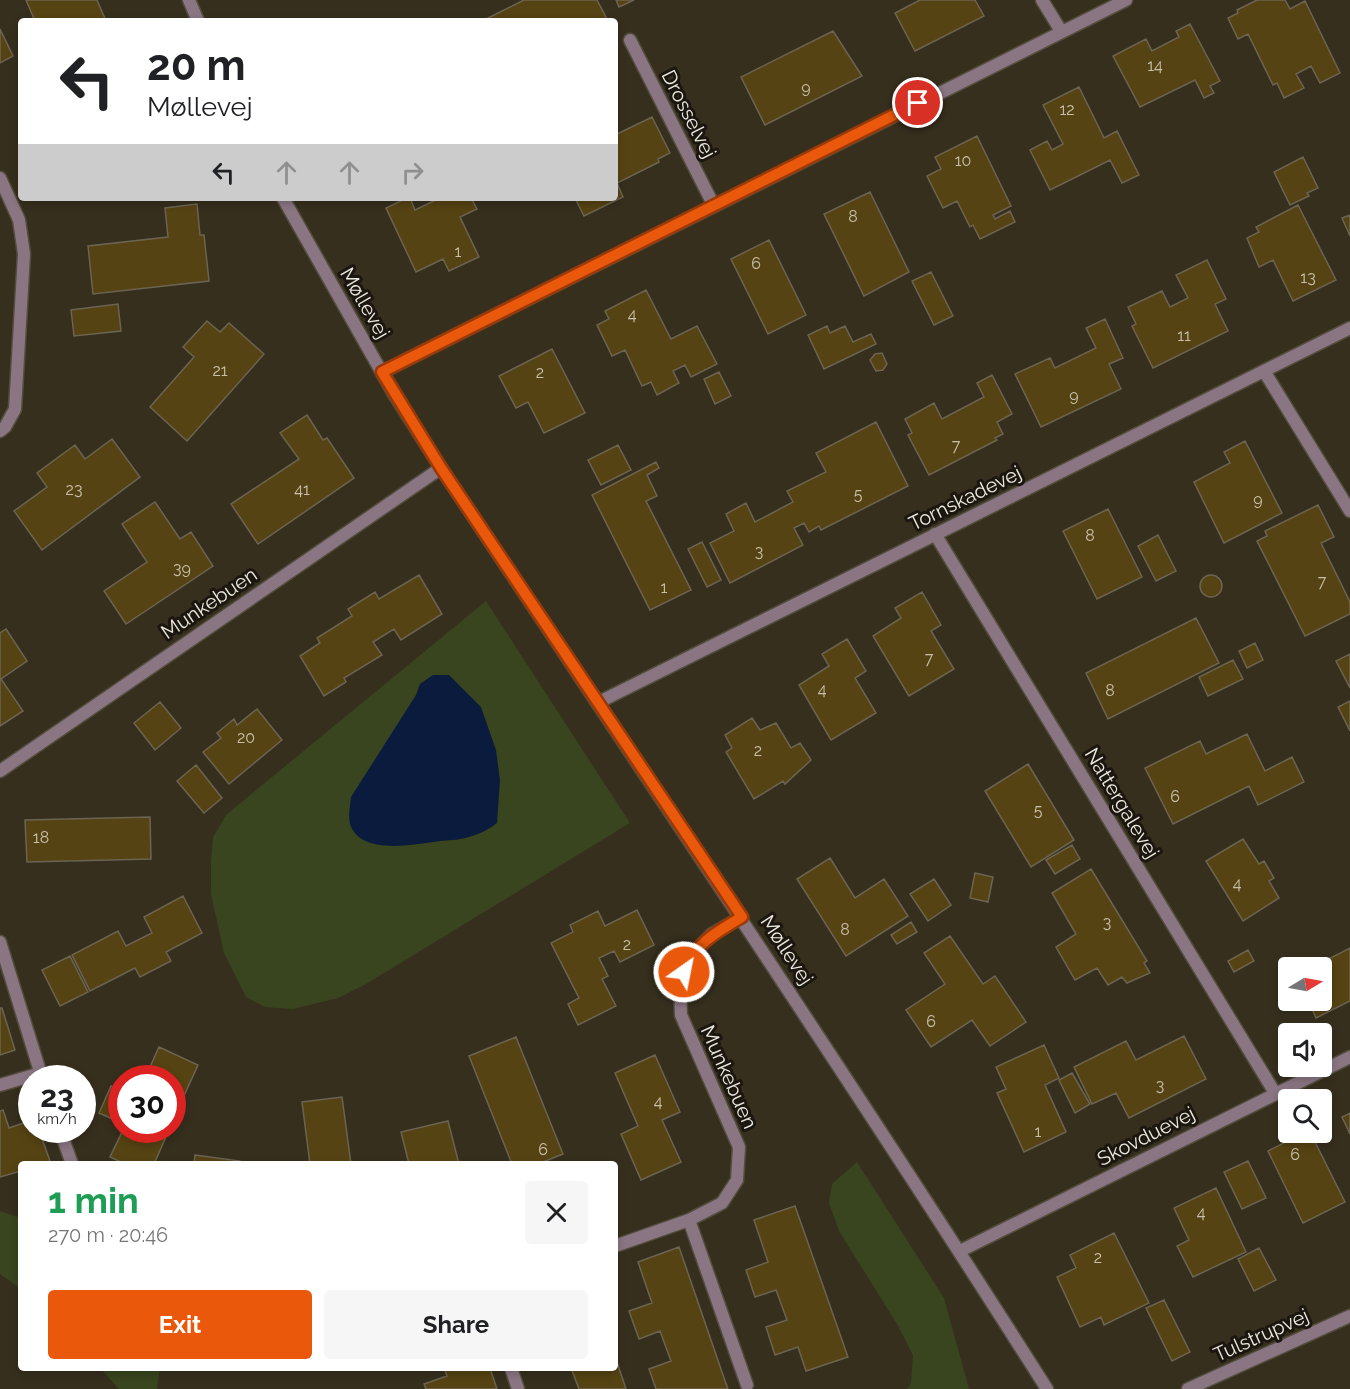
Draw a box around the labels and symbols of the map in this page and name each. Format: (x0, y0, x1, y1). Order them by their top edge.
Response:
house number: 14 (1147, 56, 1163, 75)
street label: Drosselvej (657, 66, 721, 162)
pin (892, 77, 943, 128)
house number: 9 (801, 78, 811, 97)
house number: 12 (1059, 100, 1075, 119)
house number: 10 (955, 151, 971, 170)
house number: 8 (848, 207, 858, 226)
house number: 1 (455, 242, 462, 261)
house number: 6 (751, 254, 761, 273)
street label: Møllevej (335, 263, 395, 343)
house number: 13 (1300, 268, 1316, 287)
house number: 4 (628, 305, 637, 324)
house number: 11 (1177, 326, 1191, 345)
house number: 21 (212, 361, 228, 380)
house number: 2 (536, 363, 544, 382)
house number: 9 (1069, 386, 1079, 405)
house number: 7 (952, 436, 961, 455)
street label: Tornskadevej (905, 460, 1025, 536)
house number: 23 (66, 480, 82, 499)
house number: 41 (294, 480, 310, 499)
house number: 5 (854, 485, 863, 504)
house number: 9 (1253, 490, 1263, 509)
house number: 8 (1085, 526, 1095, 545)
house number: 3 (755, 542, 763, 561)
house number: 39 (173, 559, 191, 578)
street label: Munkebuen (156, 562, 262, 644)
house number: 7 (1318, 572, 1327, 591)
house number: 1 (661, 578, 668, 597)
house number: 7 (925, 649, 934, 668)
house number: 4 (818, 680, 827, 699)
house number: 8 (1105, 681, 1115, 700)
house number: 20 (237, 728, 255, 747)
house number: 2 (754, 741, 762, 760)
street label: Nattergalevej (1080, 743, 1164, 863)
house number: 6 (1170, 787, 1180, 806)
house number: 5 (1034, 801, 1043, 820)
house number: 18 (33, 828, 49, 847)
house number: 4 (1233, 874, 1242, 893)
street label: Møllevej (756, 911, 818, 989)
house number: 3 (1103, 913, 1111, 932)
house number: 8 (840, 920, 850, 939)
house number: 2 (623, 935, 631, 954)
position arrow (652, 940, 716, 1004)
north arrow (1278, 957, 1332, 1011)
house number: 6 (926, 1012, 936, 1031)
street label: Munkebuen (696, 1022, 762, 1132)
speed limit sign: 30 (108, 1065, 186, 1143)
house number: 3 (1156, 1076, 1164, 1095)
house number: 4 (654, 1092, 663, 1111)
street label: Skovduevej (1093, 1101, 1199, 1171)
house number: 1 (1035, 1122, 1042, 1141)
house number: 6 (538, 1140, 548, 1159)
house number: 6 (1290, 1145, 1300, 1164)
house number: 4 (1197, 1203, 1206, 1222)
house number: 2 (1094, 1248, 1102, 1267)
street label: Tulstrupvej (1210, 1303, 1312, 1367)

